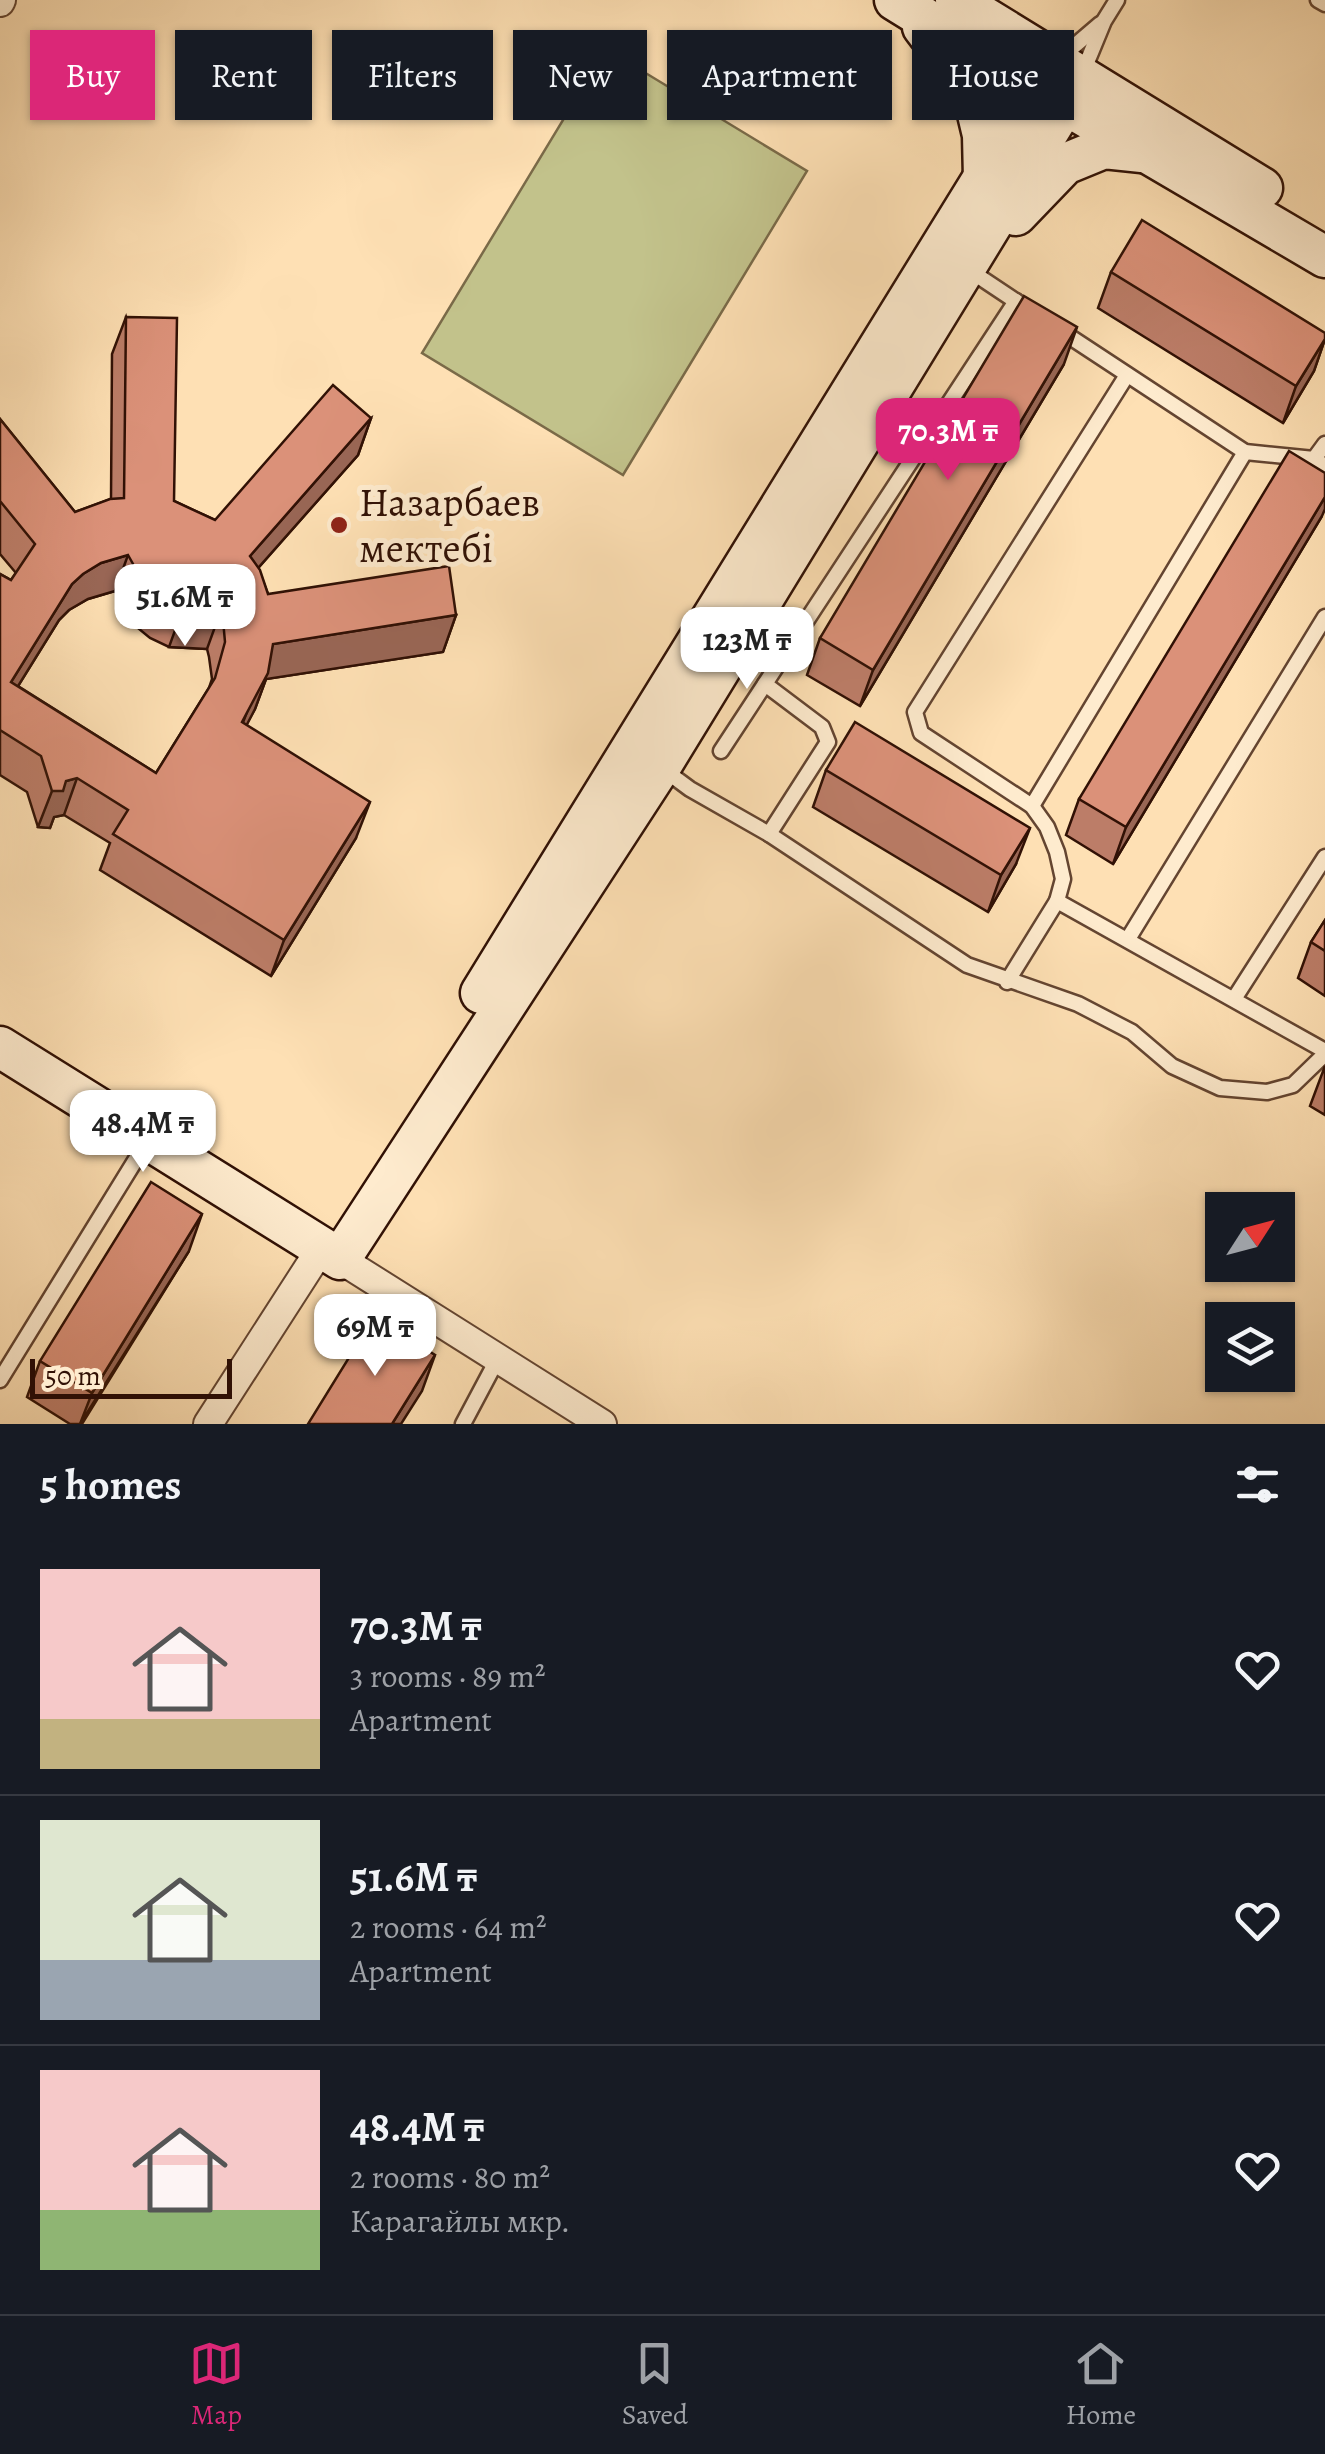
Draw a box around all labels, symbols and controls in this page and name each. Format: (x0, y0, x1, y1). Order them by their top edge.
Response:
chip: Buy (30, 30, 155, 120)
chip: Rent (175, 30, 312, 120)
chip: Filters (332, 30, 493, 120)
chip: New (513, 30, 647, 120)
chip: Apartment (667, 30, 892, 120)
chip: House (912, 30, 1074, 120)
pin: 70.3M ₸ (856, 398, 1040, 483)
text: 70.3M ₸ (898, 408, 998, 452)
place label: Назарбаев мектебі (359, 475, 540, 576)
marker: Назарбаев мектебі (328, 514, 350, 536)
pin: 51.6M ₸ (93, 564, 277, 649)
text: 51.6M ₸ (137, 574, 234, 618)
pin: 123M ₸ (666, 607, 828, 692)
text: 123M ₸ (703, 617, 791, 661)
pin: 48.4M ₸ (51, 1090, 235, 1175)
text: 48.4M ₸ (92, 1100, 194, 1144)
north arrow (1205, 1192, 1295, 1282)
map controls (1205, 1192, 1295, 1392)
pin: 69M ₸ (305, 1294, 445, 1379)
button: layers (1205, 1302, 1295, 1392)
text: 69M ₸ (336, 1304, 414, 1348)
scale bar (30, 1354, 232, 1398)
text: 50 m (45, 1357, 101, 1395)
text: 5 homes (40, 1456, 181, 1513)
icon: filters (1230, 1457, 1285, 1512)
text: 70.3M ₸ (350, 1597, 482, 1654)
icon: home (120, 1609, 240, 1729)
icon: heart (1230, 1642, 1285, 1697)
text: 3 rooms · 89 m² (350, 1654, 546, 1698)
text: Apartment (350, 1698, 492, 1742)
text: 51.6M ₸ (350, 1848, 477, 1905)
icon: home (120, 1860, 240, 1980)
icon: heart (1230, 1893, 1285, 1948)
text: 2 rooms · 64 m² (350, 1905, 547, 1949)
text: Apartment (350, 1949, 492, 1993)
text: 48.4M ₸ (350, 2098, 484, 2155)
icon: home (120, 2110, 240, 2230)
icon: heart (1230, 2143, 1285, 2198)
text: 2 rooms · 80 m² (350, 2155, 550, 2199)
text: Карагайлы мкр. (350, 2199, 570, 2243)
tab: Map (189, 2336, 244, 2434)
tab: Saved (622, 2336, 688, 2434)
tab: Home (1066, 2336, 1136, 2434)

